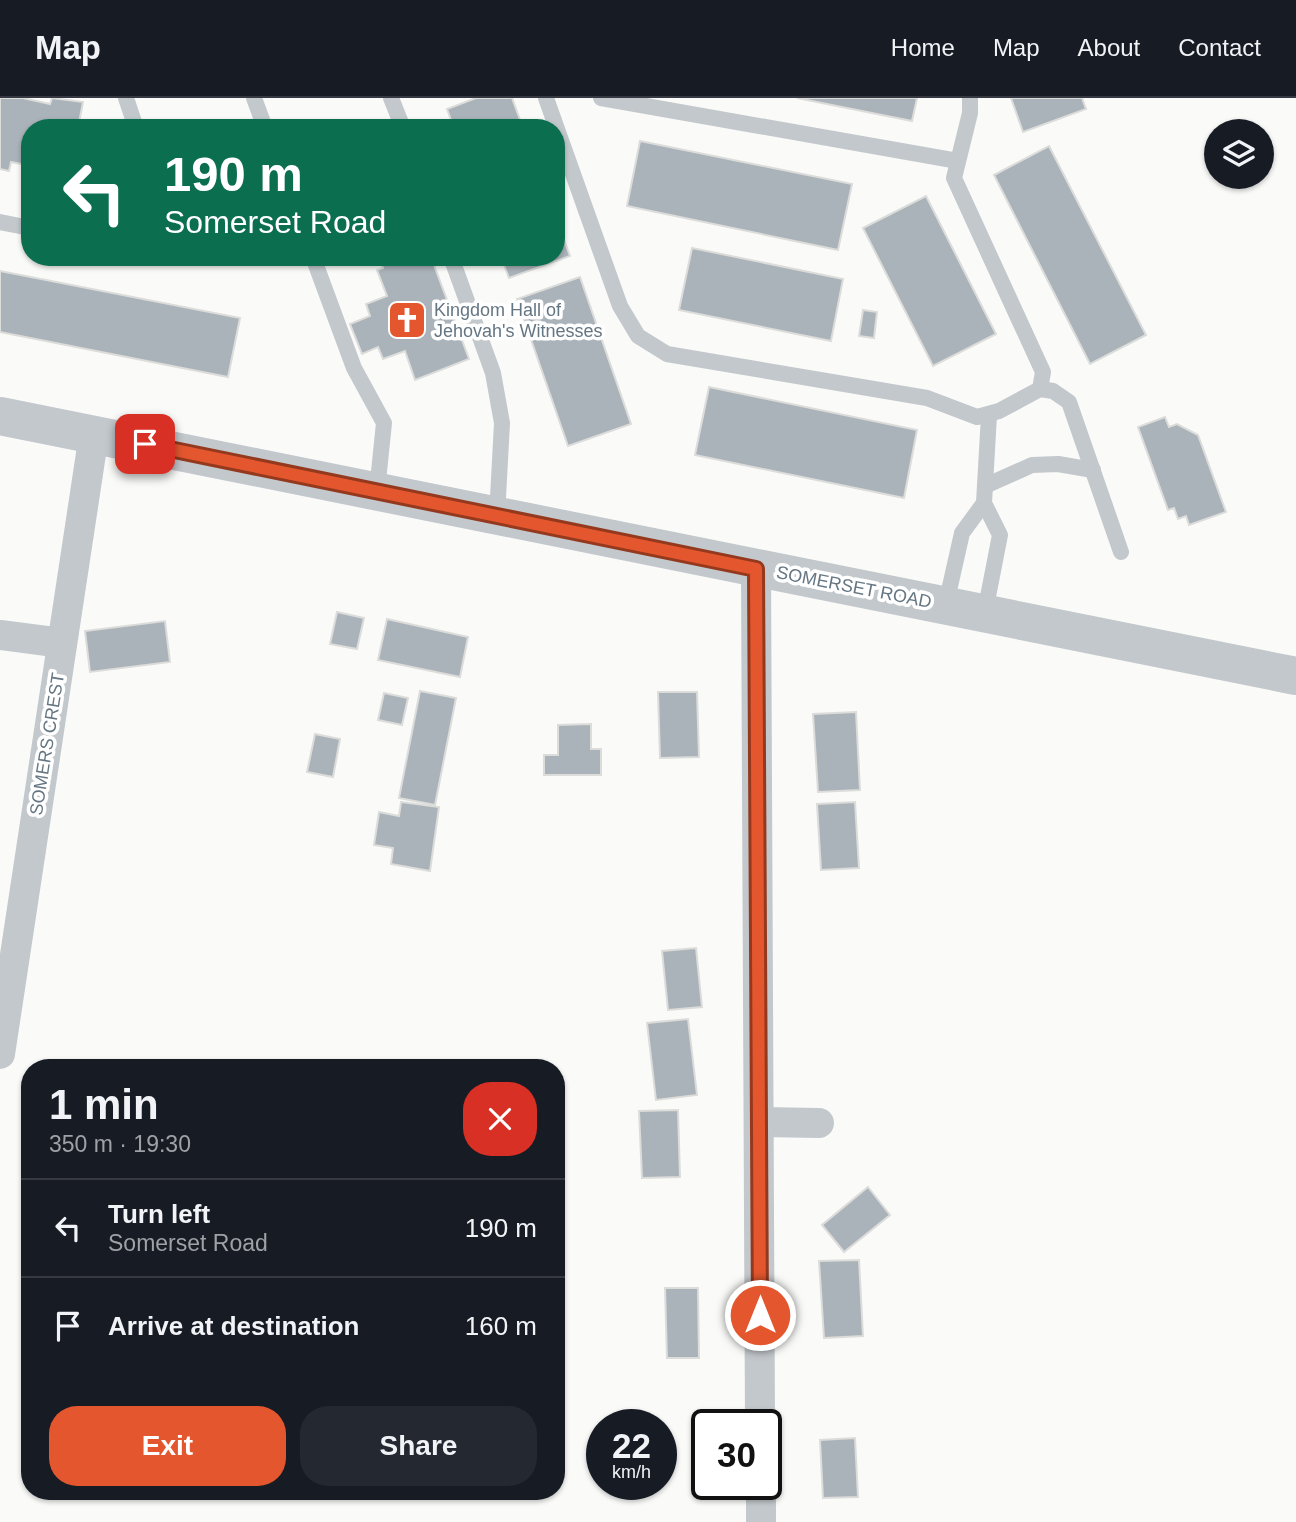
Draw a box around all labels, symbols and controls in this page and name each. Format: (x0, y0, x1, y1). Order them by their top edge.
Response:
text: Map (35, 29, 101, 66)
text: Home (891, 34, 955, 61)
text: Map (993, 34, 1040, 61)
text: About (1078, 34, 1140, 61)
text: Contact (1178, 34, 1261, 61)
map controls (1204, 119, 1274, 189)
button: layers (1204, 119, 1274, 189)
icon: left (49, 147, 140, 238)
text: 190 m (164, 147, 303, 201)
text: Somerset Road (164, 204, 386, 240)
church icon: Kingdom Hall of Jehovah's Witnesses (386, 299, 428, 341)
place label: Kingdom Hall of Jehovah's Witnesses (434, 300, 603, 341)
pin (115, 414, 175, 474)
icon: arrive (126, 425, 164, 463)
street label: SOMERSET ROAD (775, 562, 933, 612)
street label: SOMERS CREST (26, 671, 68, 817)
text: 1 min (49, 1081, 159, 1128)
button: close (463, 1082, 537, 1156)
text: 350 m · 19:30 (49, 1131, 191, 1157)
text: Turn left (108, 1199, 210, 1229)
icon: left (49, 1209, 87, 1247)
text: 190 m (465, 1213, 537, 1243)
text: Somerset Road (108, 1230, 268, 1256)
position arrow (723, 1278, 797, 1352)
icon: arrive (49, 1307, 87, 1345)
text: Arrive at destination (108, 1311, 359, 1341)
text: 160 m (465, 1311, 537, 1341)
button: Exit (49, 1406, 286, 1486)
button: Share (300, 1406, 537, 1486)
speed limit sign: 30 (691, 1409, 782, 1500)
text: 22 (612, 1426, 651, 1465)
text: km/h (612, 1462, 651, 1482)

